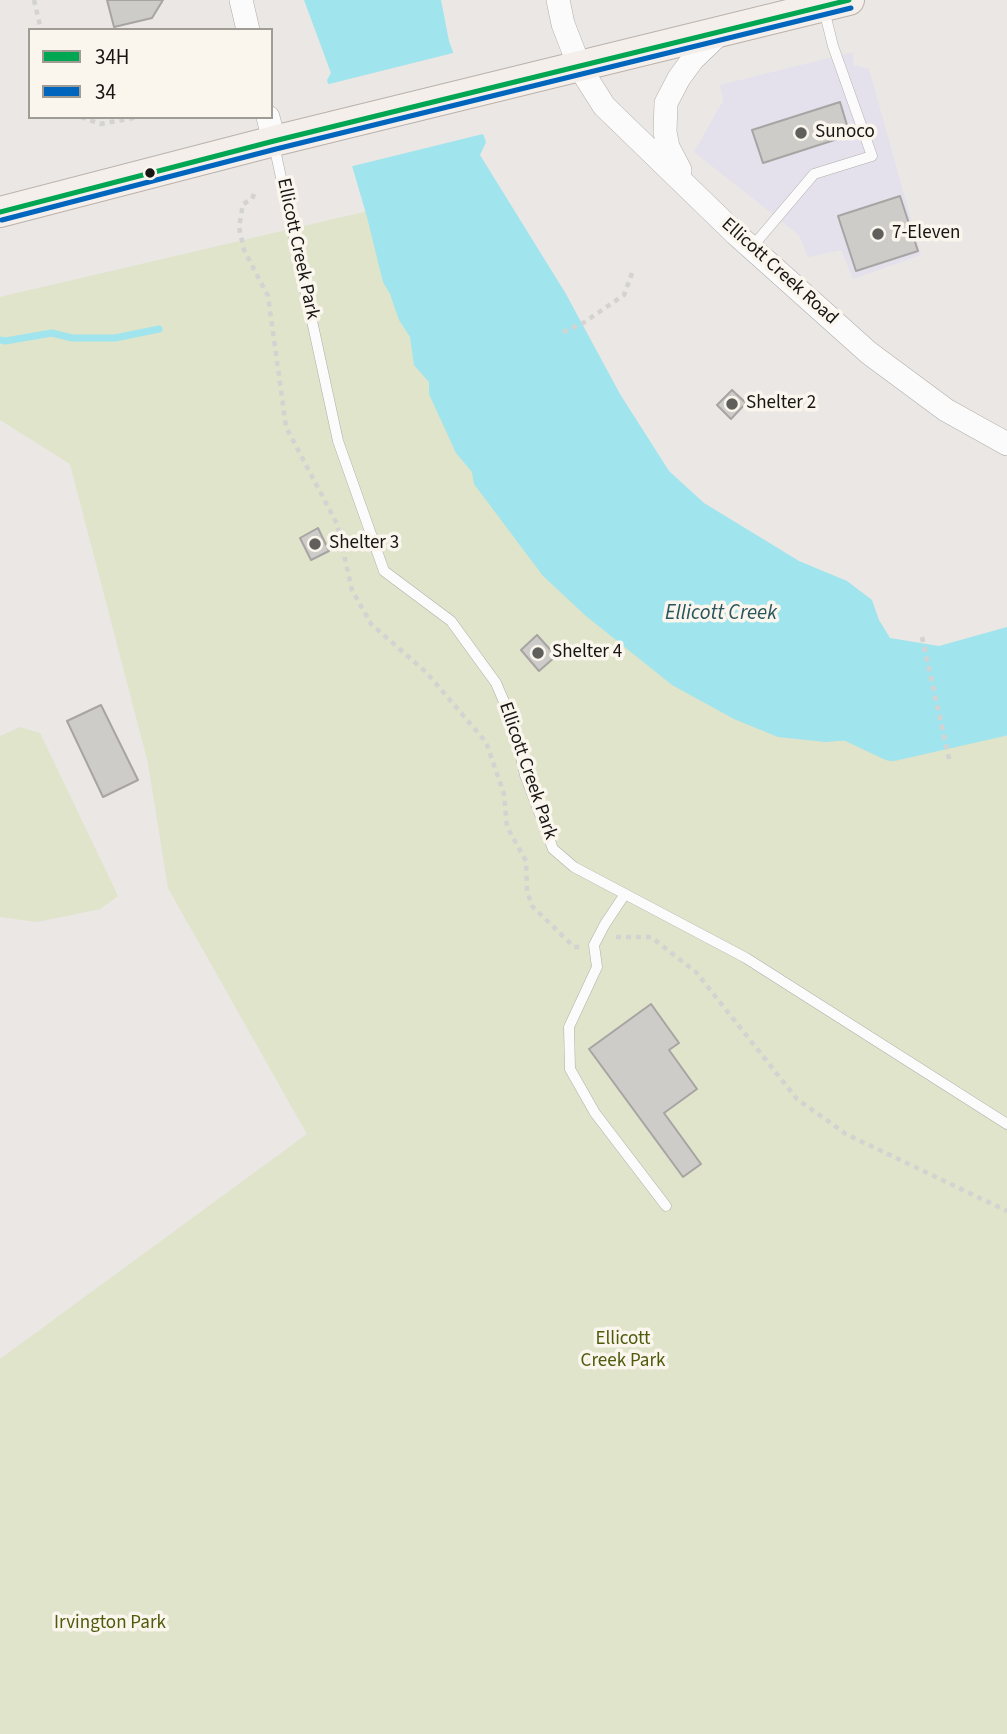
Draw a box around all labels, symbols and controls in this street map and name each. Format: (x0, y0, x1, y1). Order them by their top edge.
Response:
legend (28, 28, 273, 119)
text: 34H (95, 42, 130, 72)
text: 34 (95, 77, 116, 107)
place label: Sunoco (815, 122, 875, 144)
marker: Sunoco (793, 125, 809, 141)
unlabelled marker (143, 166, 157, 180)
street label: Ellicott Creek Park (271, 176, 323, 322)
street label: Ellicott Creek Road (716, 214, 842, 330)
place label: 7-Eleven (892, 223, 960, 245)
marker: 7-Eleven (870, 226, 886, 242)
place label: Shelter 2 (746, 393, 816, 415)
marker: Shelter 2 (724, 396, 740, 412)
place label: Shelter 3 (329, 533, 399, 555)
marker: Shelter 3 (307, 536, 323, 552)
water label: Ellicott Creek (665, 601, 777, 627)
place label: Shelter 4 (552, 642, 622, 664)
marker: Shelter 4 (530, 645, 546, 661)
street label: Ellicott Creek Park (493, 699, 561, 843)
park label: Ellicott Creek Park (581, 1329, 665, 1373)
park label: Irvington Park (54, 1613, 166, 1635)

